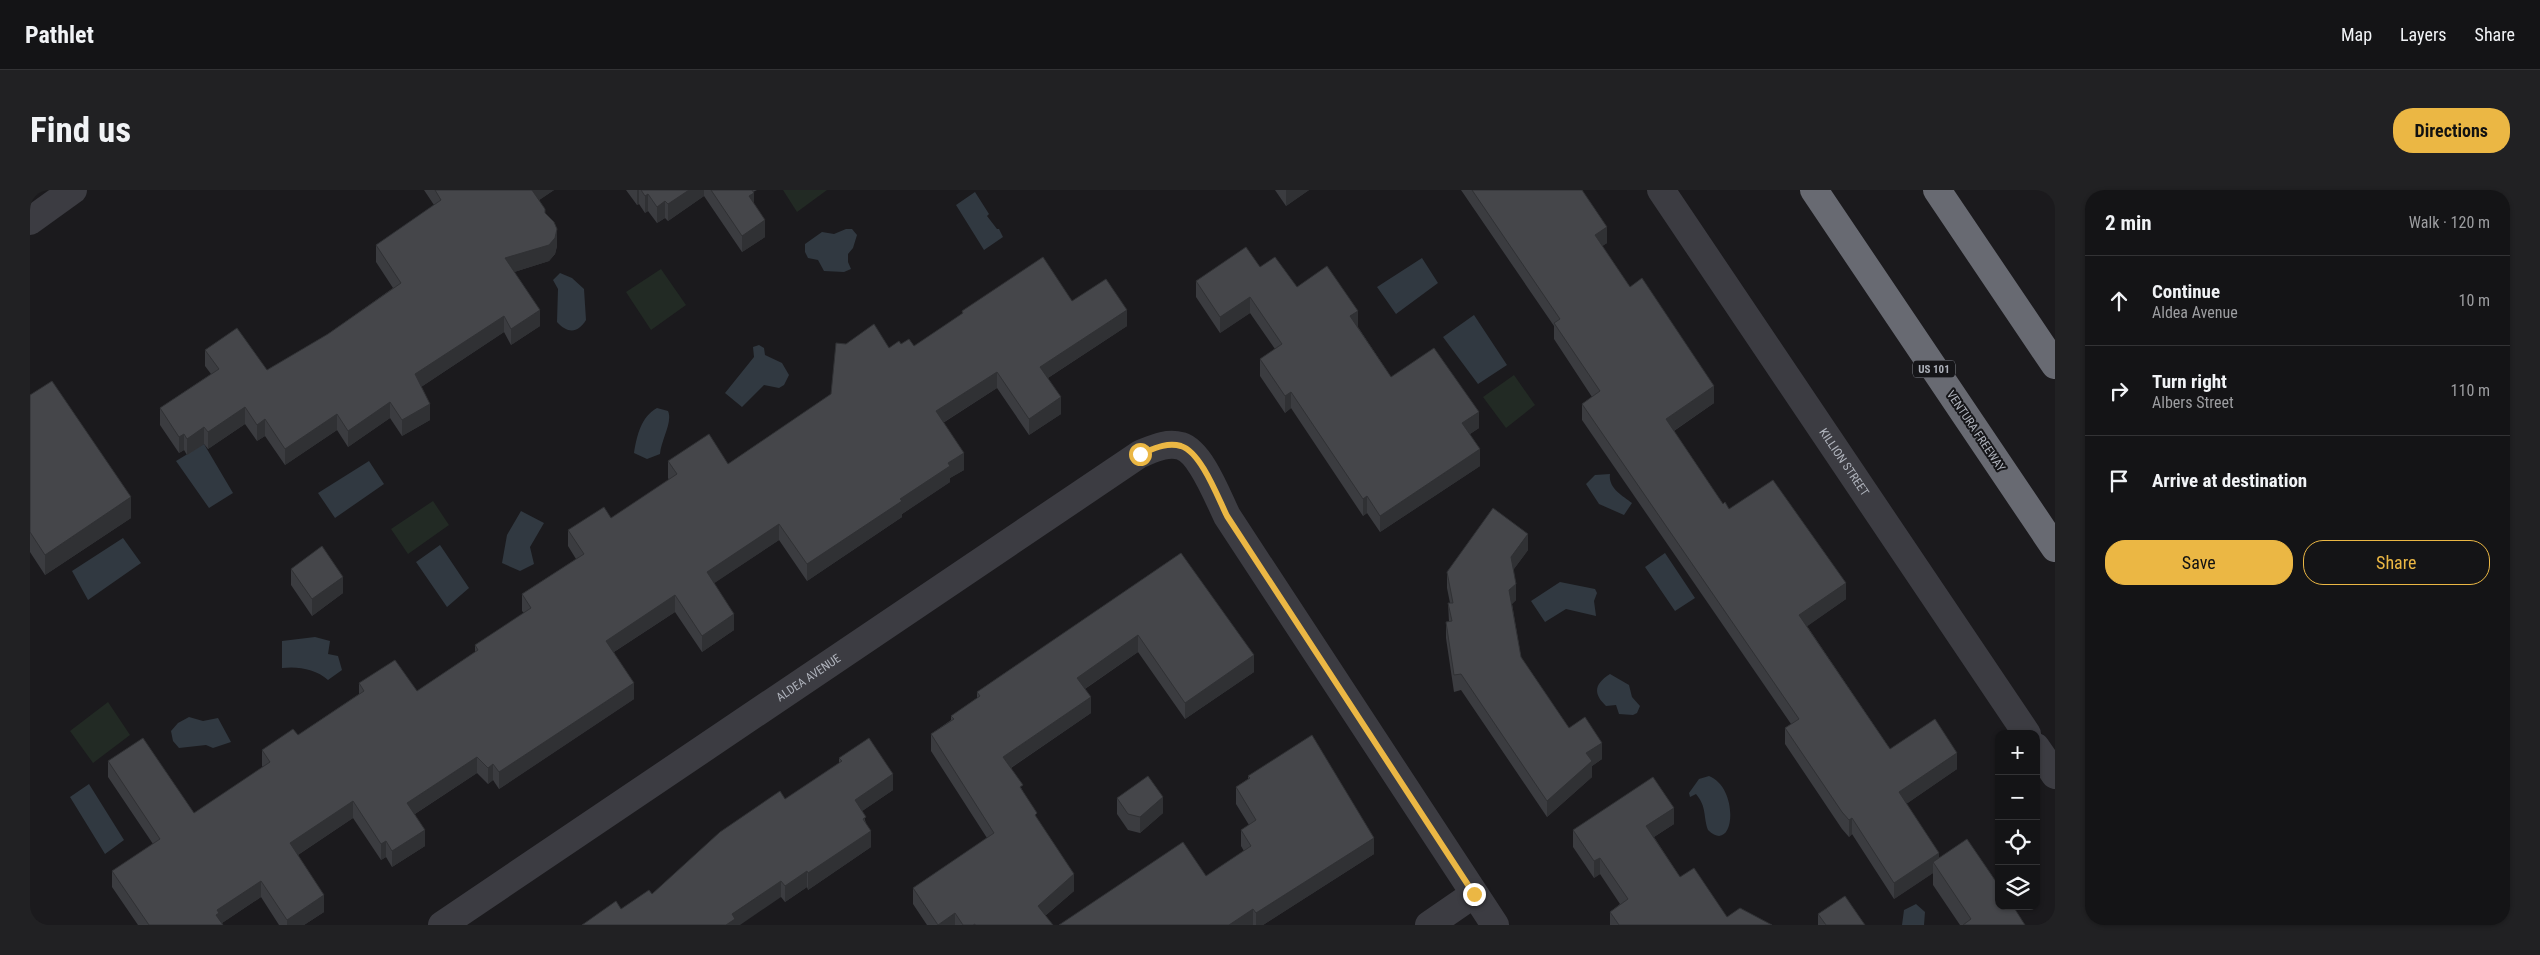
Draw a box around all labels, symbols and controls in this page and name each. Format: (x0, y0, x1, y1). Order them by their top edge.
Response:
text: Pathlet (25, 21, 94, 49)
text: Map (2341, 24, 2372, 45)
text: Layers (2400, 24, 2447, 45)
text: Share (2475, 24, 2515, 45)
button: Directions (2393, 108, 2510, 153)
text: Find us (30, 110, 131, 151)
text: 2 min (2105, 211, 2152, 235)
text: Walk · 120 m (2409, 213, 2490, 232)
text: Continue (2152, 280, 2220, 303)
icon: ahead (2105, 287, 2133, 315)
text: 10 m (2458, 291, 2490, 310)
text: Aldea Avenue (2152, 303, 2238, 322)
road number: US 101 (1913, 360, 1955, 378)
text: Turn right (2152, 370, 2227, 393)
icon: right (2105, 377, 2133, 405)
text: 110 m (2451, 381, 2490, 400)
street label: VENTURA FREEWAY (1944, 388, 2009, 475)
text: Albers Street (2152, 393, 2234, 412)
street label: KILLION STREET (1816, 426, 1872, 499)
route start (1129, 443, 1152, 466)
icon: arrive (2105, 467, 2133, 495)
text: Arrive at destination (2152, 469, 2307, 492)
button: Save (2105, 540, 2293, 585)
button: Share (2303, 540, 2490, 585)
street label: ALDEA AVENUE (774, 651, 843, 704)
map controls (1995, 730, 2040, 910)
button: + (1995, 730, 2040, 775)
button: − (1995, 775, 2040, 820)
button: locate (1995, 820, 2040, 865)
button: layers (1995, 865, 2040, 910)
route end (1463, 883, 1486, 906)

